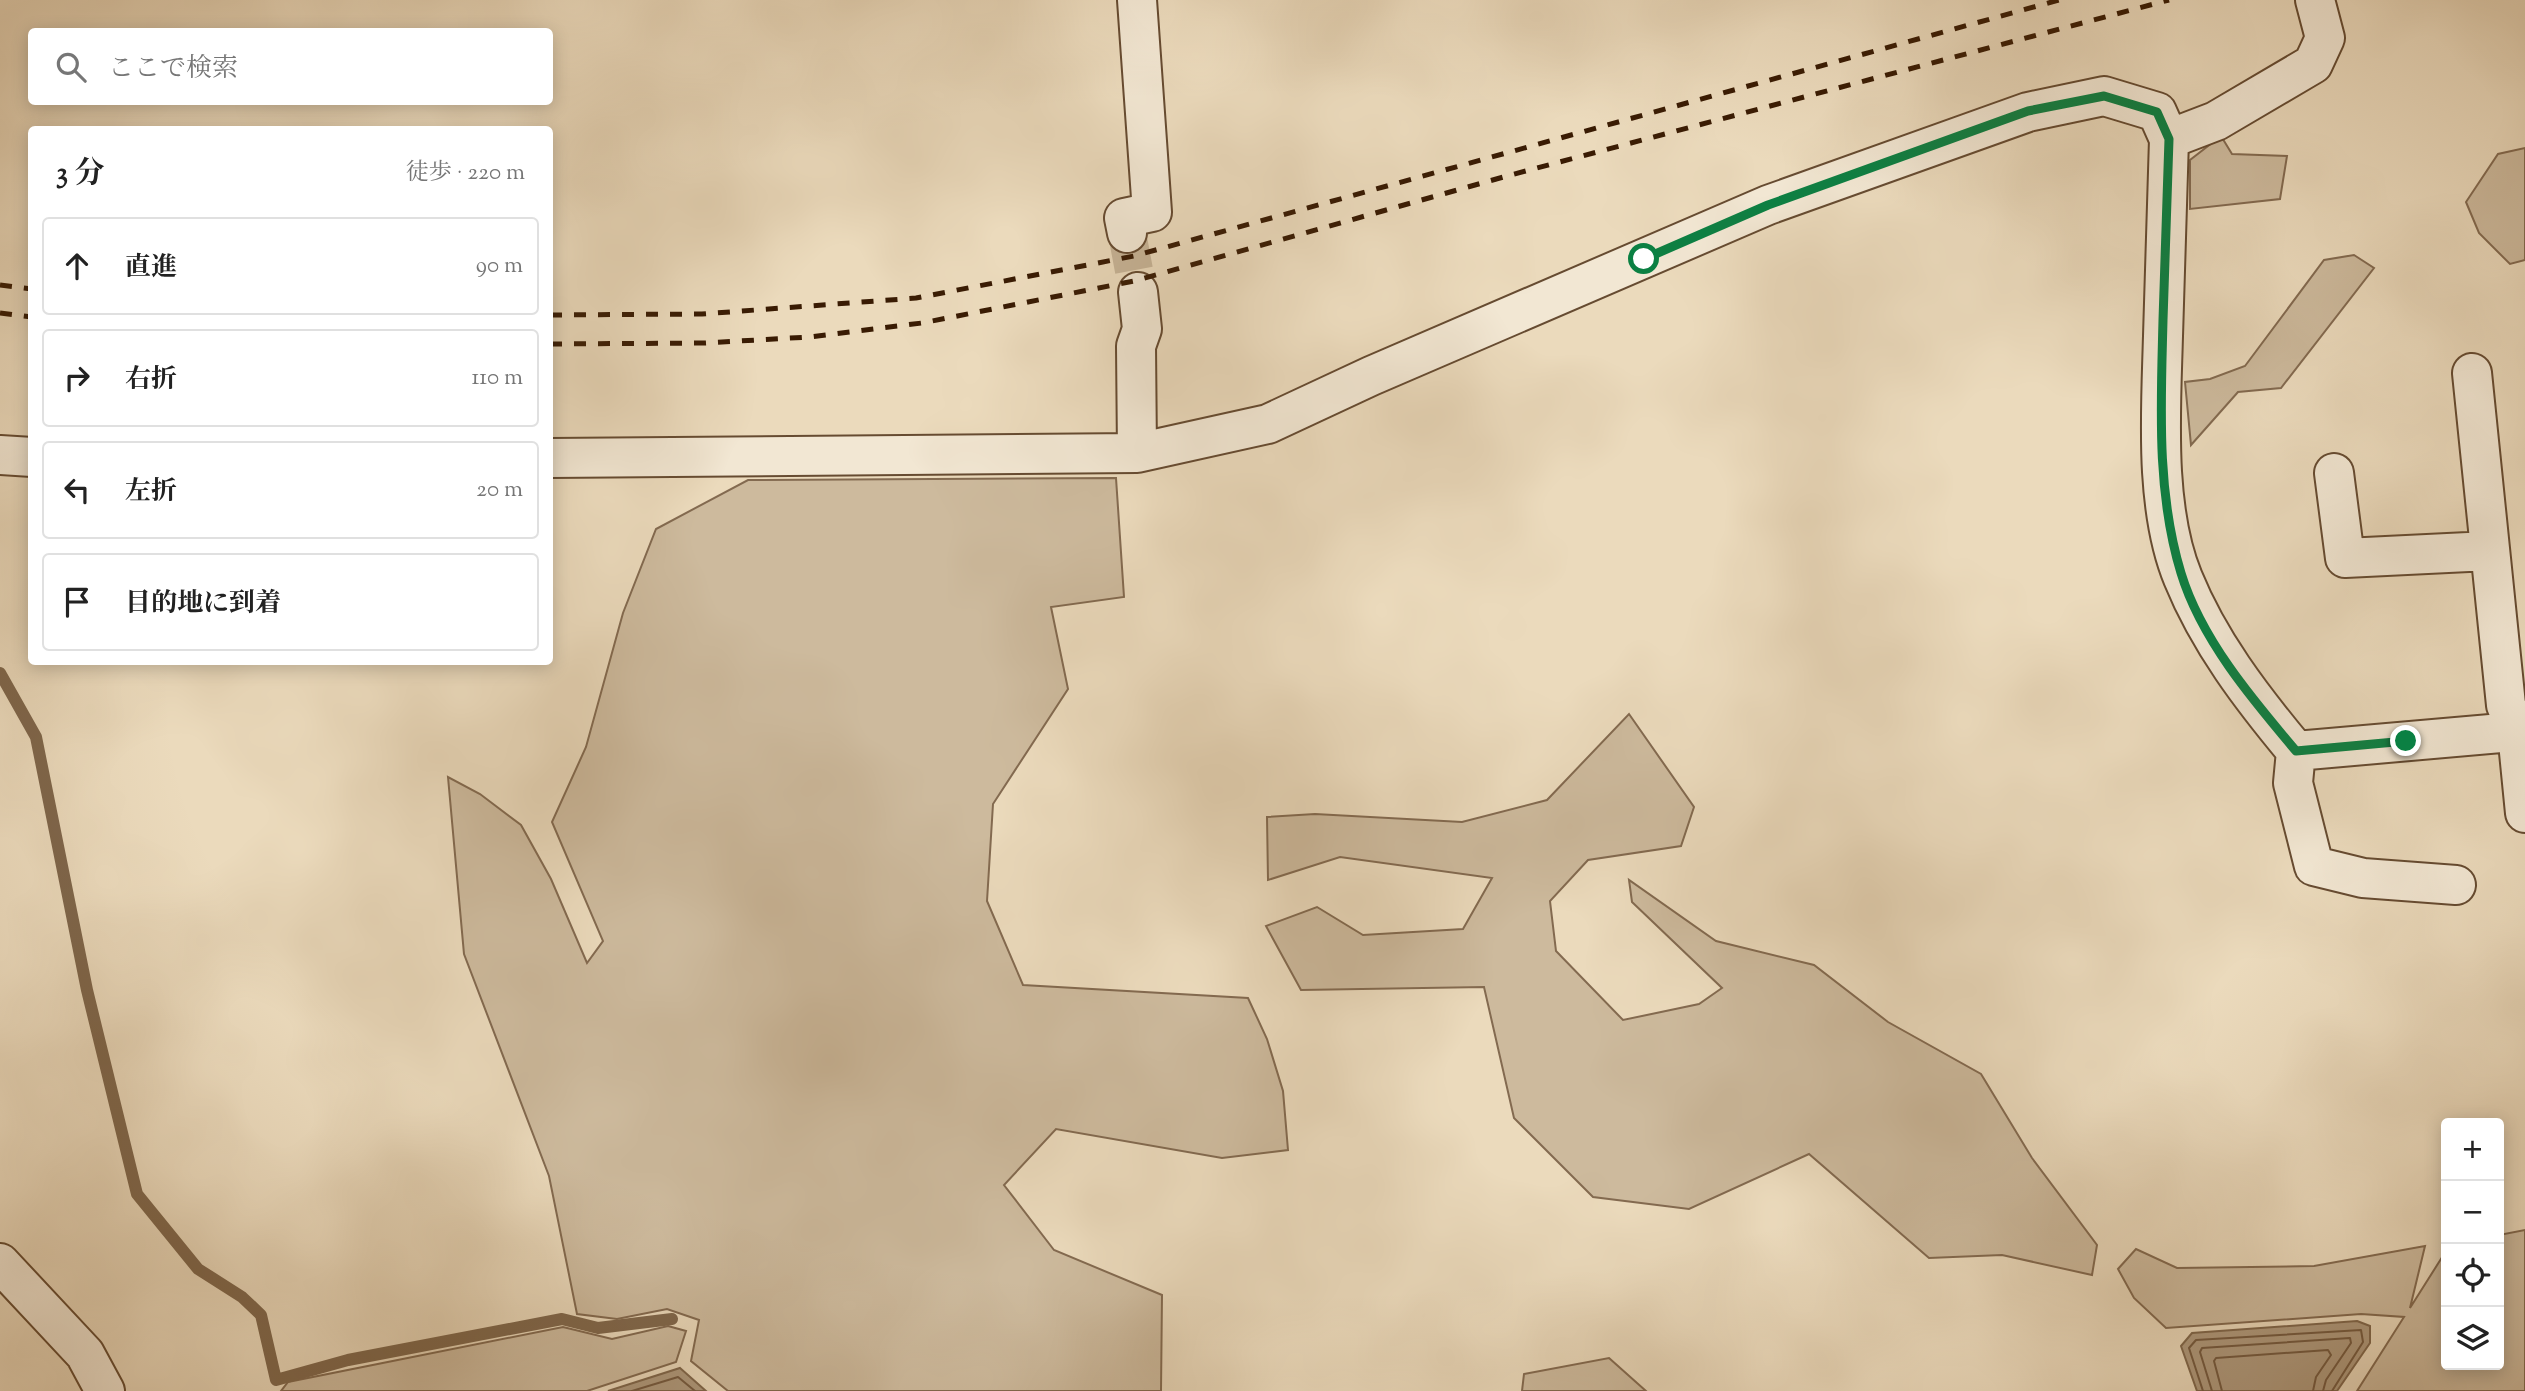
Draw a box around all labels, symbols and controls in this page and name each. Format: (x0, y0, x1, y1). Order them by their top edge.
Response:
search box (28, 28, 553, 105)
icon: search (52, 48, 90, 86)
text: ここで検索 (108, 51, 238, 88)
text: 3 分 (56, 153, 105, 196)
text: 徒歩 · 220 m (406, 157, 525, 190)
route start (1628, 243, 1659, 274)
icon: ahead (58, 247, 96, 285)
text: 直進 (125, 250, 177, 287)
text: 90 m (476, 250, 523, 283)
icon: right (58, 359, 96, 397)
text: 右折 (125, 362, 177, 399)
text: 110 m (472, 362, 523, 395)
icon: left (58, 471, 96, 509)
text: 左折 (125, 474, 177, 511)
text: 20 m (476, 474, 523, 507)
icon: arrive (58, 583, 96, 621)
text: 目的地に到着 (125, 586, 281, 623)
route end (2390, 725, 2421, 756)
map controls (2441, 1118, 2504, 1370)
button: + (2441, 1118, 2504, 1181)
button: − (2441, 1181, 2504, 1244)
button: locate (2441, 1244, 2504, 1307)
button: layers (2441, 1307, 2504, 1370)

